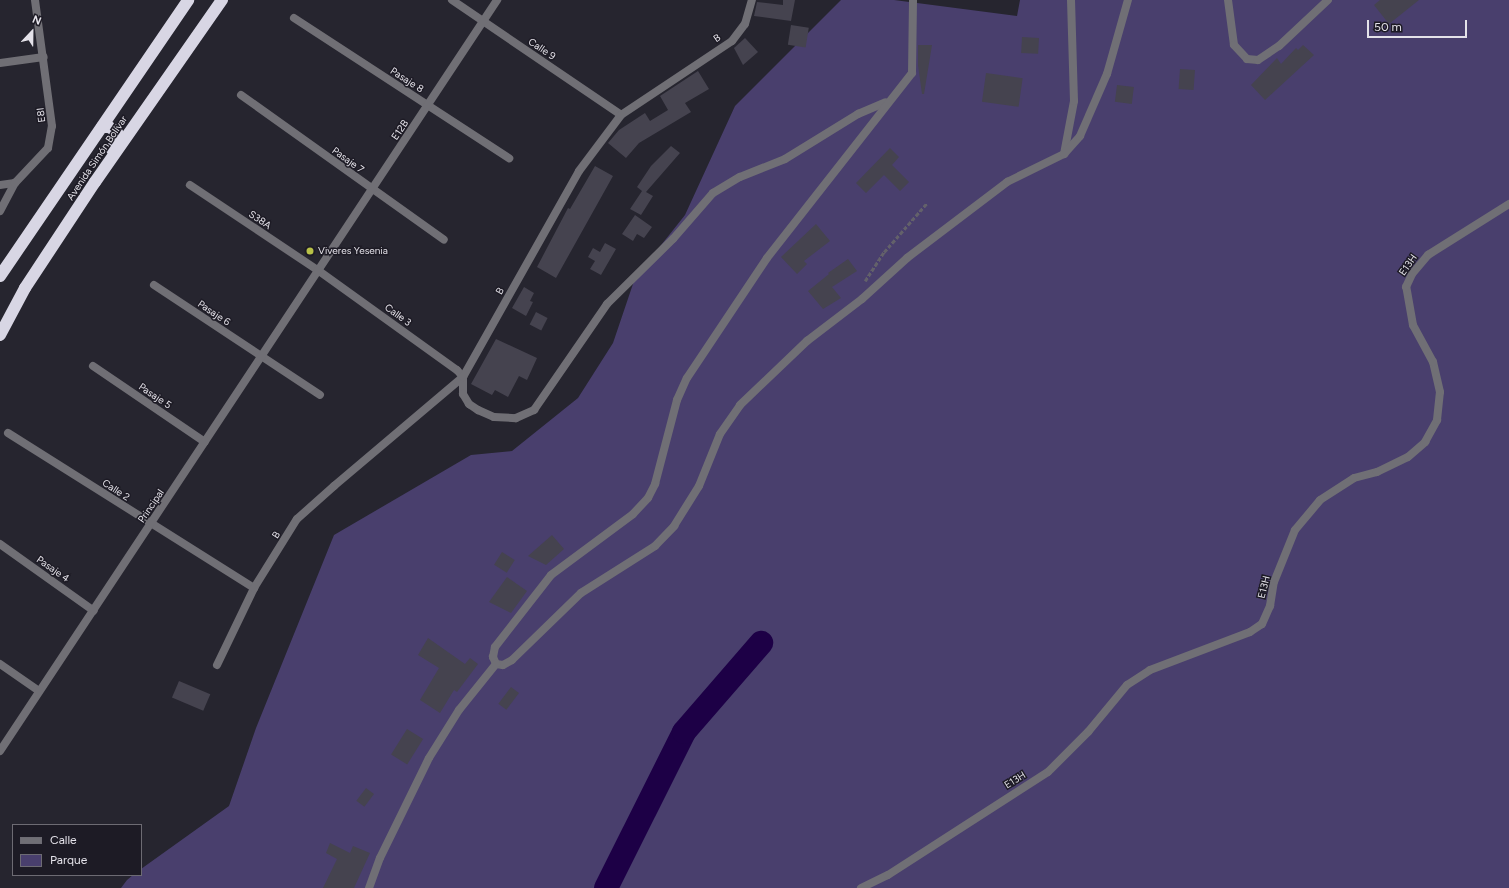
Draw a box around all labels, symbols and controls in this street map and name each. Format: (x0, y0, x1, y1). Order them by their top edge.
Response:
north arrow (12, 12, 52, 52)
scale bar (1369, 12, 1469, 38)
text: N (30, 13, 43, 28)
text: 50 m (1374, 20, 1402, 34)
street label: B (711, 31, 723, 45)
street label: Calle 9 (526, 36, 558, 62)
street label: Pasaje 8 (388, 65, 426, 95)
street label: E8I (34, 107, 48, 123)
street label: Avenida Simón Bolívar (64, 113, 130, 203)
street label: E12B (389, 118, 411, 142)
street label: Pasaje 7 (330, 144, 366, 176)
street label: S38A (246, 208, 274, 232)
place label: Viveres Yesenia (318, 245, 388, 257)
marker: Viveres Yesenia (305, 246, 315, 256)
street label: E13H (1396, 252, 1420, 278)
street label: B (493, 285, 507, 297)
street label: Pasaje 6 (195, 298, 233, 328)
street label: Calle 3 (382, 301, 414, 329)
street label: Pasaje 5 (136, 381, 174, 411)
street label: Calle 2 (100, 477, 132, 503)
street label: Principal (135, 487, 167, 525)
street label: B (269, 529, 283, 541)
street label: Pasaje 4 (34, 553, 72, 585)
street label: E13H (1255, 574, 1273, 600)
street label: E13H (1002, 769, 1028, 791)
legend (12, 824, 142, 876)
text: Calle (50, 833, 77, 847)
text: Parque (50, 853, 87, 867)

